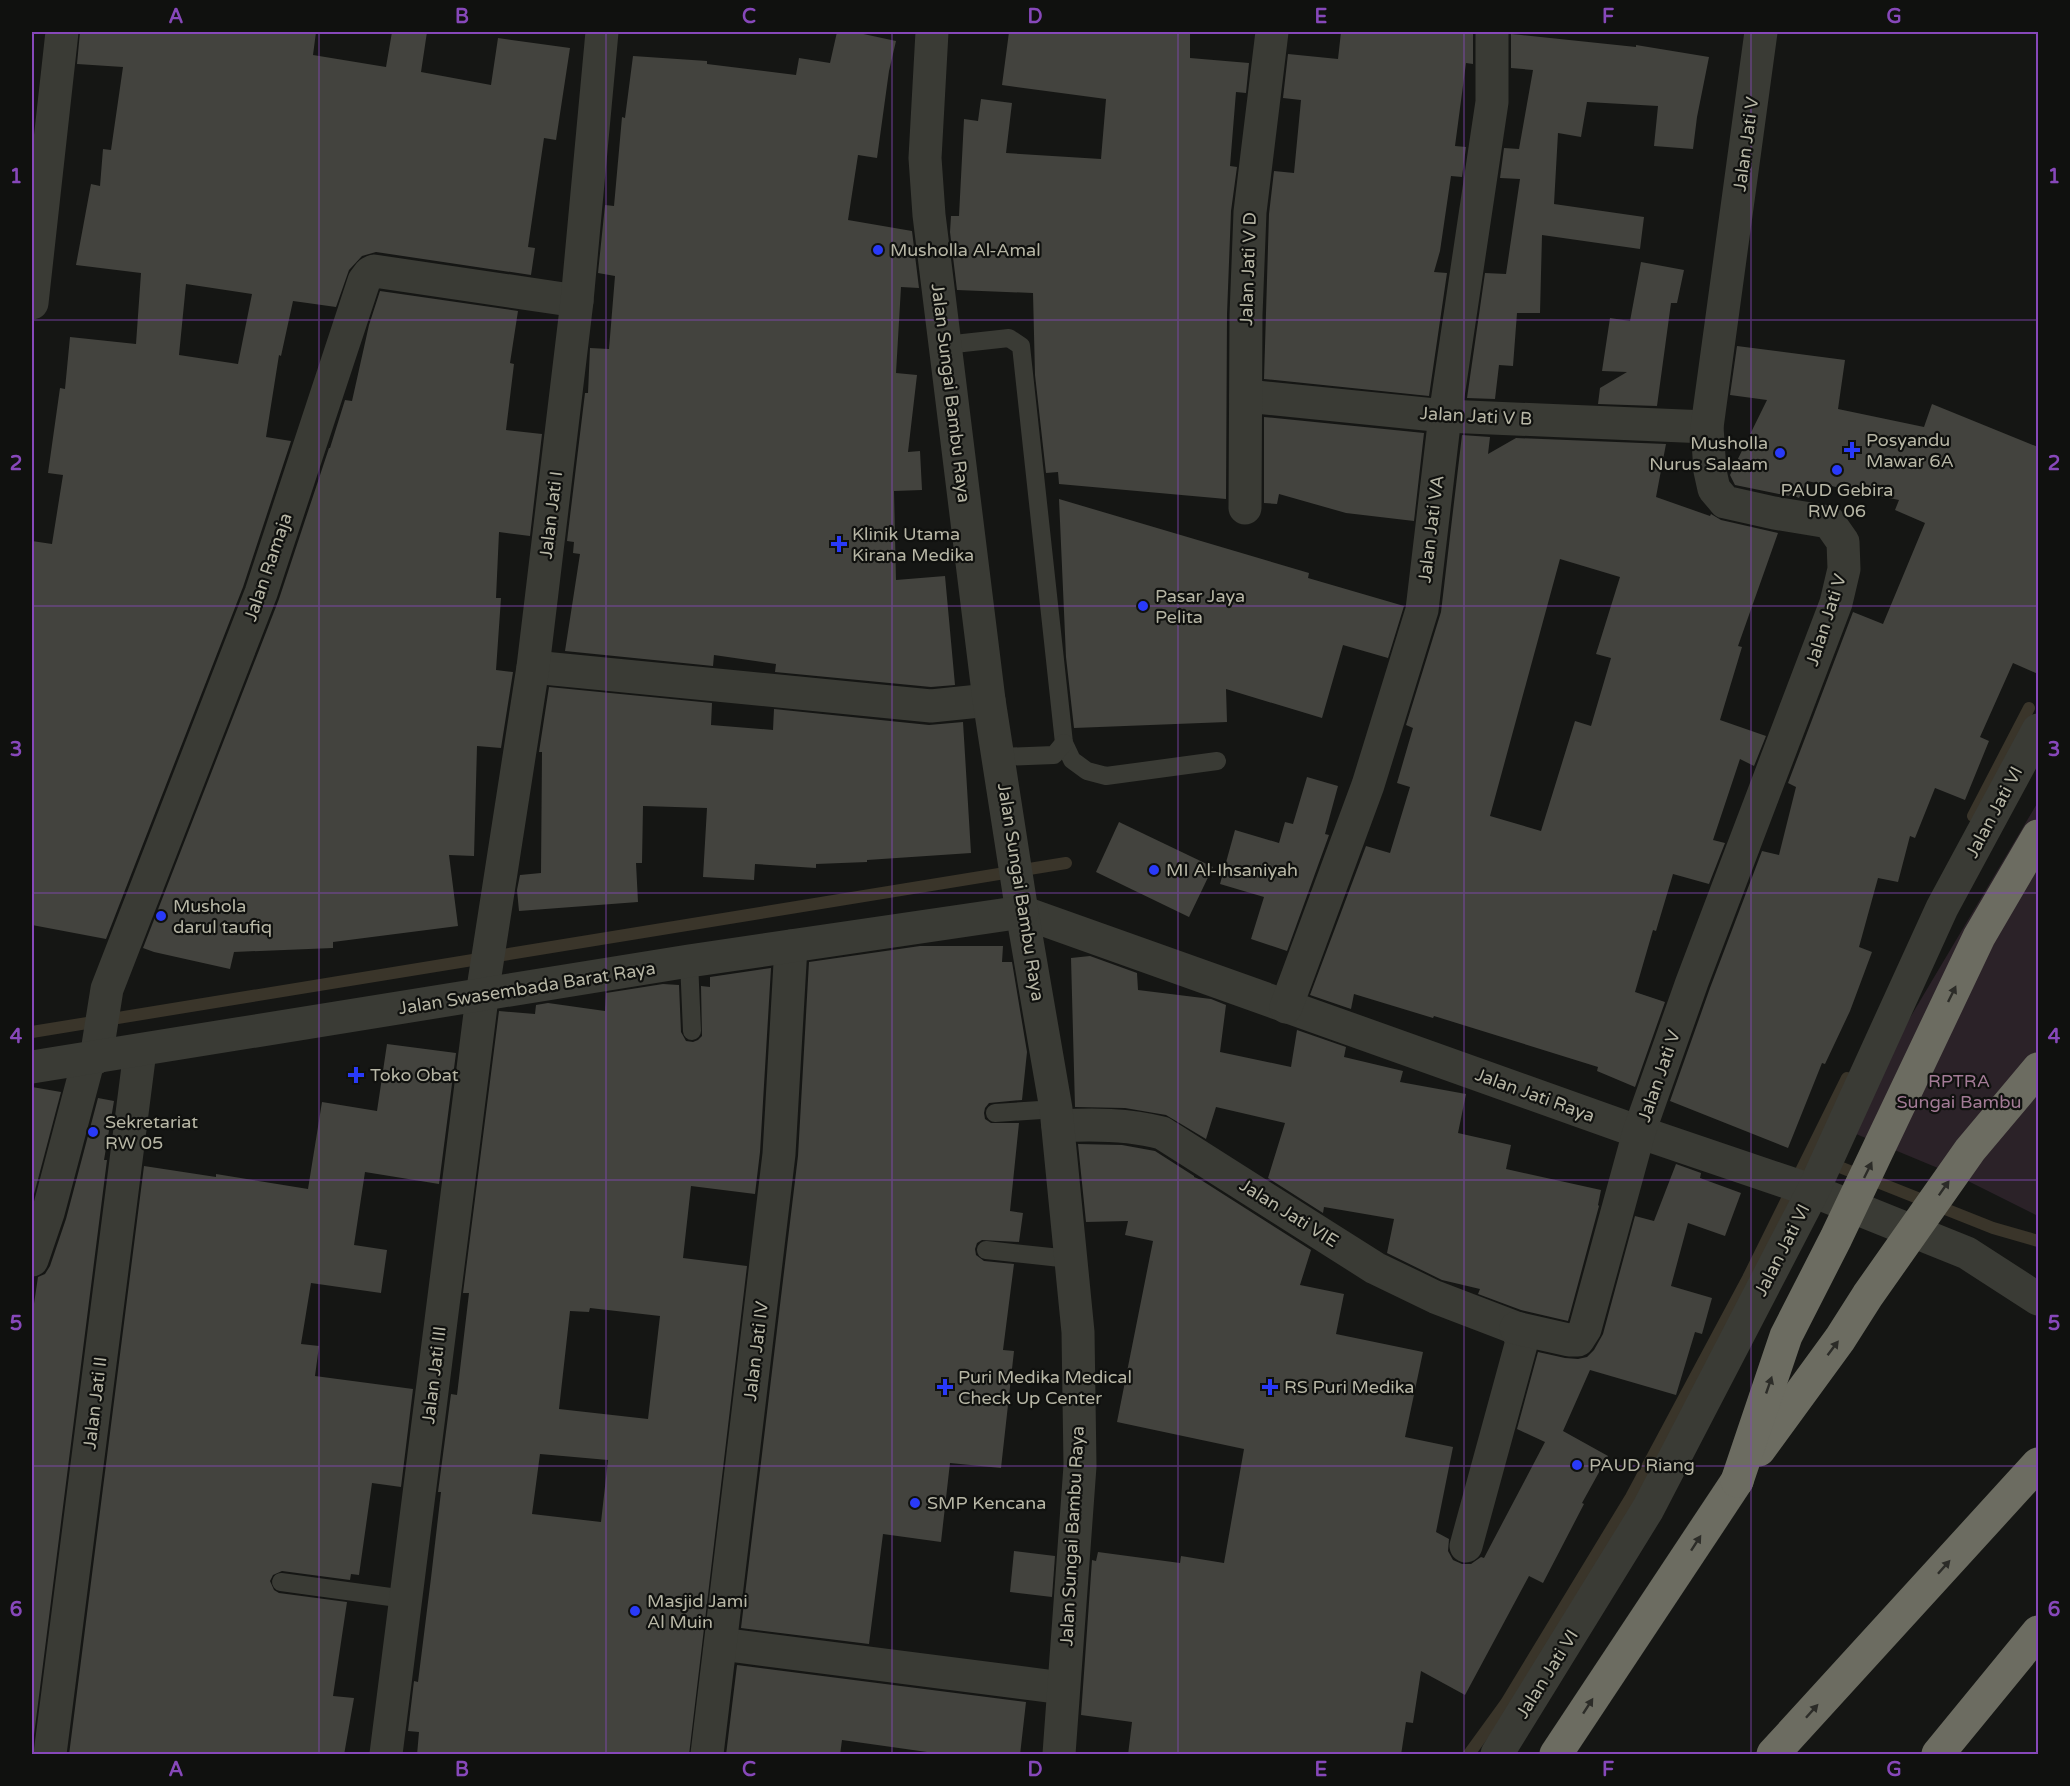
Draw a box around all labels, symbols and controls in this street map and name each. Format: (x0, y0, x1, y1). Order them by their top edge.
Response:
text: A (169, 5, 184, 29)
text: B (455, 5, 469, 29)
text: C (742, 5, 756, 29)
text: D (1027, 5, 1043, 29)
text: E (1315, 5, 1328, 29)
text: F (1602, 5, 1614, 29)
text: G (1886, 5, 1902, 29)
street label: Jalan Jati V (1728, 95, 1764, 193)
text: 1 (10, 165, 22, 189)
text: 1 (2048, 165, 2060, 189)
street label: Jalan Jati V D (1235, 212, 1261, 326)
place label: Musholla Al-Amal (890, 239, 1041, 261)
marker: Musholla Al-Amal (871, 243, 885, 257)
street label: Jalan Sungai Bambu Raya (927, 282, 975, 504)
street label: Jalan Jati V B (1419, 402, 1533, 430)
place label: Posyandu Mawar 6A (1866, 429, 1954, 472)
place label: Musholla Nurus Salaam (1649, 432, 1768, 475)
marker: Posyandu Mawar 6A (1843, 441, 1861, 459)
marker: Musholla Nurus Salaam (1773, 446, 1787, 460)
text: 2 (10, 452, 22, 476)
text: 2 (2048, 452, 2060, 476)
marker: PAUD Gebira RW 06 (1830, 463, 1844, 477)
street label: Jalan Jati I (535, 470, 567, 560)
street label: Jalan Jati VA (1413, 474, 1449, 584)
place label: PAUD Gebira RW 06 (1781, 479, 1893, 522)
street label: Jalan Ramaja (239, 510, 297, 624)
place label: Klinik Utama Kirana Medika (852, 523, 974, 566)
marker: Klinik Utama Kirana Medika (830, 535, 848, 553)
street label: Jalan Jati V (1801, 571, 1851, 669)
place label: Pasar Jaya Pelita (1155, 585, 1245, 628)
marker: Pasar Jaya Pelita (1136, 599, 1150, 613)
text: 3 (10, 738, 22, 762)
text: 3 (2048, 738, 2060, 762)
street label: Jalan Jati VI (1961, 762, 2027, 862)
street label: Jalan Sungai Bambu Raya (993, 781, 1049, 1003)
place label: MI Al-Ihsaniyah (1166, 859, 1298, 881)
marker: MI Al-Ihsaniyah (1147, 863, 1161, 877)
place label: Mushola darul taufiq (173, 895, 272, 938)
marker: Mushola darul taufiq (154, 909, 168, 923)
street label: Jalan Swasembada Barat Raya (397, 957, 657, 1019)
one-way arrow (1948, 986, 1957, 1003)
text: 4 (10, 1025, 23, 1049)
text: 4 (2048, 1025, 2061, 1049)
street label: Jalan Jati V (1633, 1027, 1685, 1125)
street label: Jalan Jati Raya (1472, 1063, 1598, 1127)
place label: Toko Obat (370, 1064, 459, 1086)
marker: Toko Obat (347, 1066, 365, 1084)
park label: RPTRA Sungai Bambu (1897, 1070, 2021, 1113)
place label: Sekretariat RW 05 (105, 1111, 198, 1154)
marker: Sekretariat RW 05 (86, 1125, 100, 1139)
one-way arrow (1864, 1162, 1873, 1179)
street label: Jalan Jati VIE (1236, 1174, 1342, 1252)
one-way arrow (1938, 1180, 1950, 1196)
street label: Jalan Jati VI (1749, 1200, 1815, 1300)
street label: Jalan Jati IV (739, 1299, 773, 1402)
text: 5 (10, 1312, 22, 1336)
text: 5 (2048, 1312, 2060, 1336)
street label: Jalan Jati III (417, 1325, 451, 1425)
one-way arrow (1827, 1341, 1839, 1357)
street label: Jalan Jati II (78, 1355, 112, 1451)
place label: Puri Medika Medical Check Up Center (958, 1366, 1132, 1409)
place label: RS Puri Medika (1284, 1376, 1414, 1398)
one-way arrow (1765, 1376, 1775, 1394)
marker: Puri Medika Medical Check Up Center (936, 1378, 954, 1396)
marker: RS Puri Medika (1261, 1378, 1279, 1396)
street label: Jalan Sungai Bambu Raya (1055, 1425, 1089, 1647)
place label: PAUD Riang (1589, 1454, 1695, 1476)
marker: PAUD Riang (1570, 1458, 1584, 1472)
place label: SMP Kencana (927, 1492, 1046, 1514)
marker: SMP Kencana (908, 1496, 922, 1510)
one-way arrow (1690, 1535, 1701, 1551)
one-way arrow (1937, 1560, 1951, 1575)
place label: Masjid Jami Al Muin (647, 1590, 748, 1633)
text: 6 (10, 1598, 22, 1622)
text: 6 (2048, 1598, 2060, 1622)
marker: Masjid Jami Al Muin (628, 1604, 642, 1618)
street label: Jalan Jati VI (1511, 1625, 1583, 1723)
one-way arrow (1582, 1698, 1593, 1714)
one-way arrow (1805, 1704, 1819, 1719)
text: A (169, 1758, 184, 1782)
text: B (455, 1758, 469, 1782)
text: C (742, 1758, 756, 1782)
text: D (1027, 1758, 1043, 1782)
text: E (1315, 1758, 1328, 1782)
text: F (1602, 1758, 1614, 1782)
text: G (1886, 1758, 1902, 1782)

